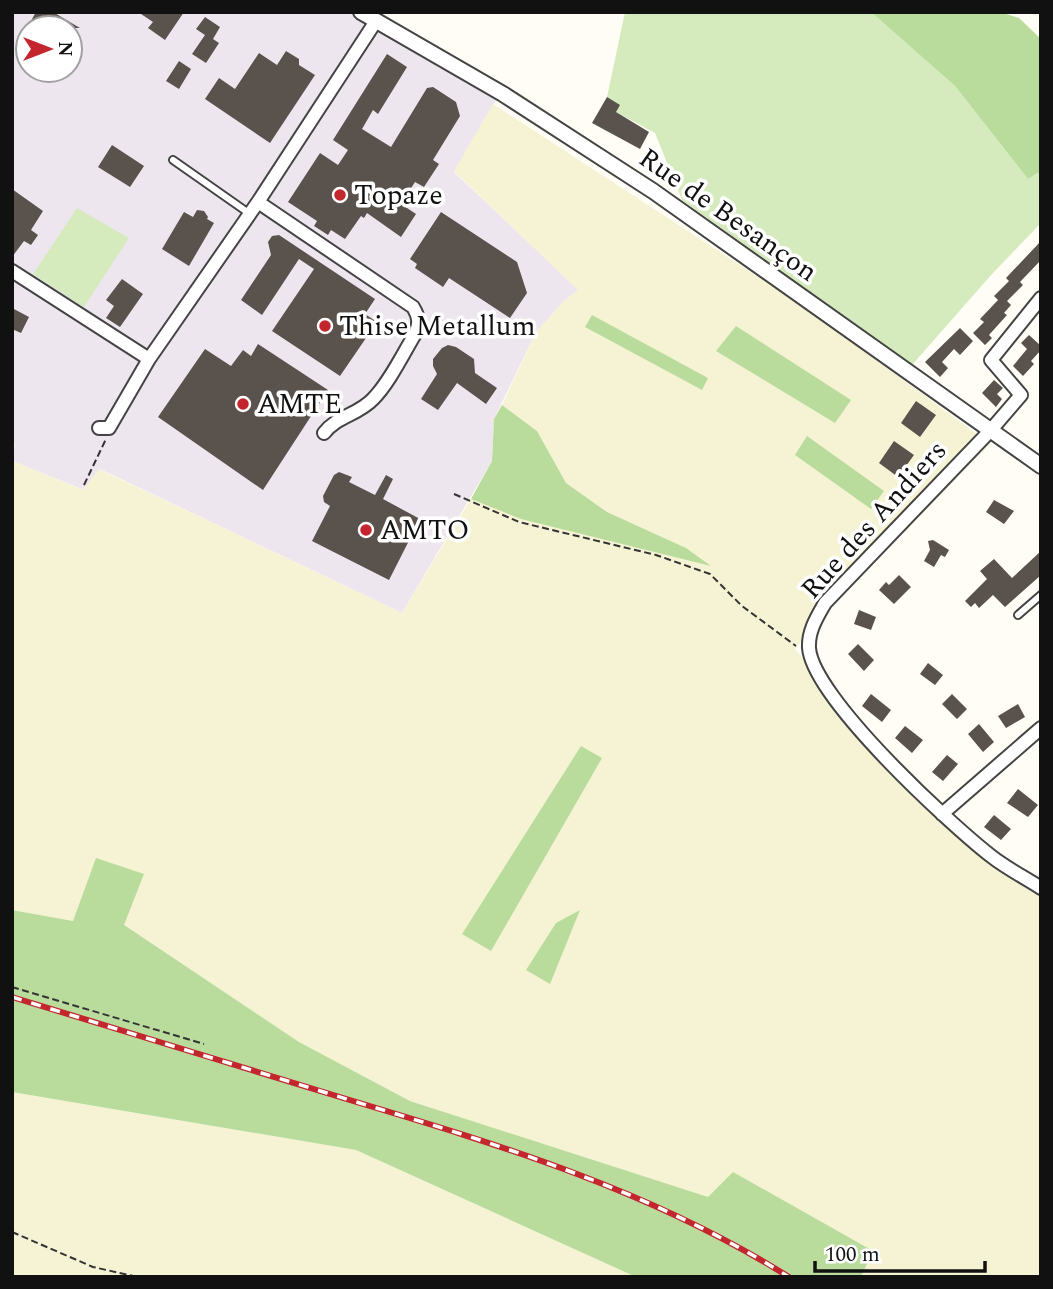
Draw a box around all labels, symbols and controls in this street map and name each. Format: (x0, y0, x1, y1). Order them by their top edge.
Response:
north arrow (14, 14, 84, 84)
text: N (50, 41, 79, 57)
street label: Rue de Besançon (630, 137, 826, 293)
place label: Topaze (354, 174, 443, 217)
marker: Topaze (332, 187, 348, 203)
place label: Thise Metallum (339, 305, 536, 348)
marker: Thise Metallum (317, 318, 333, 334)
place label: AMTE (257, 383, 342, 426)
marker: AMTE (235, 396, 251, 412)
street label: Rue des Andiers (791, 431, 957, 609)
place label: AMTO (380, 509, 469, 552)
marker: AMTO (358, 522, 374, 538)
scale bar (815, 1230, 985, 1274)
text: 100 m (825, 1239, 880, 1271)

